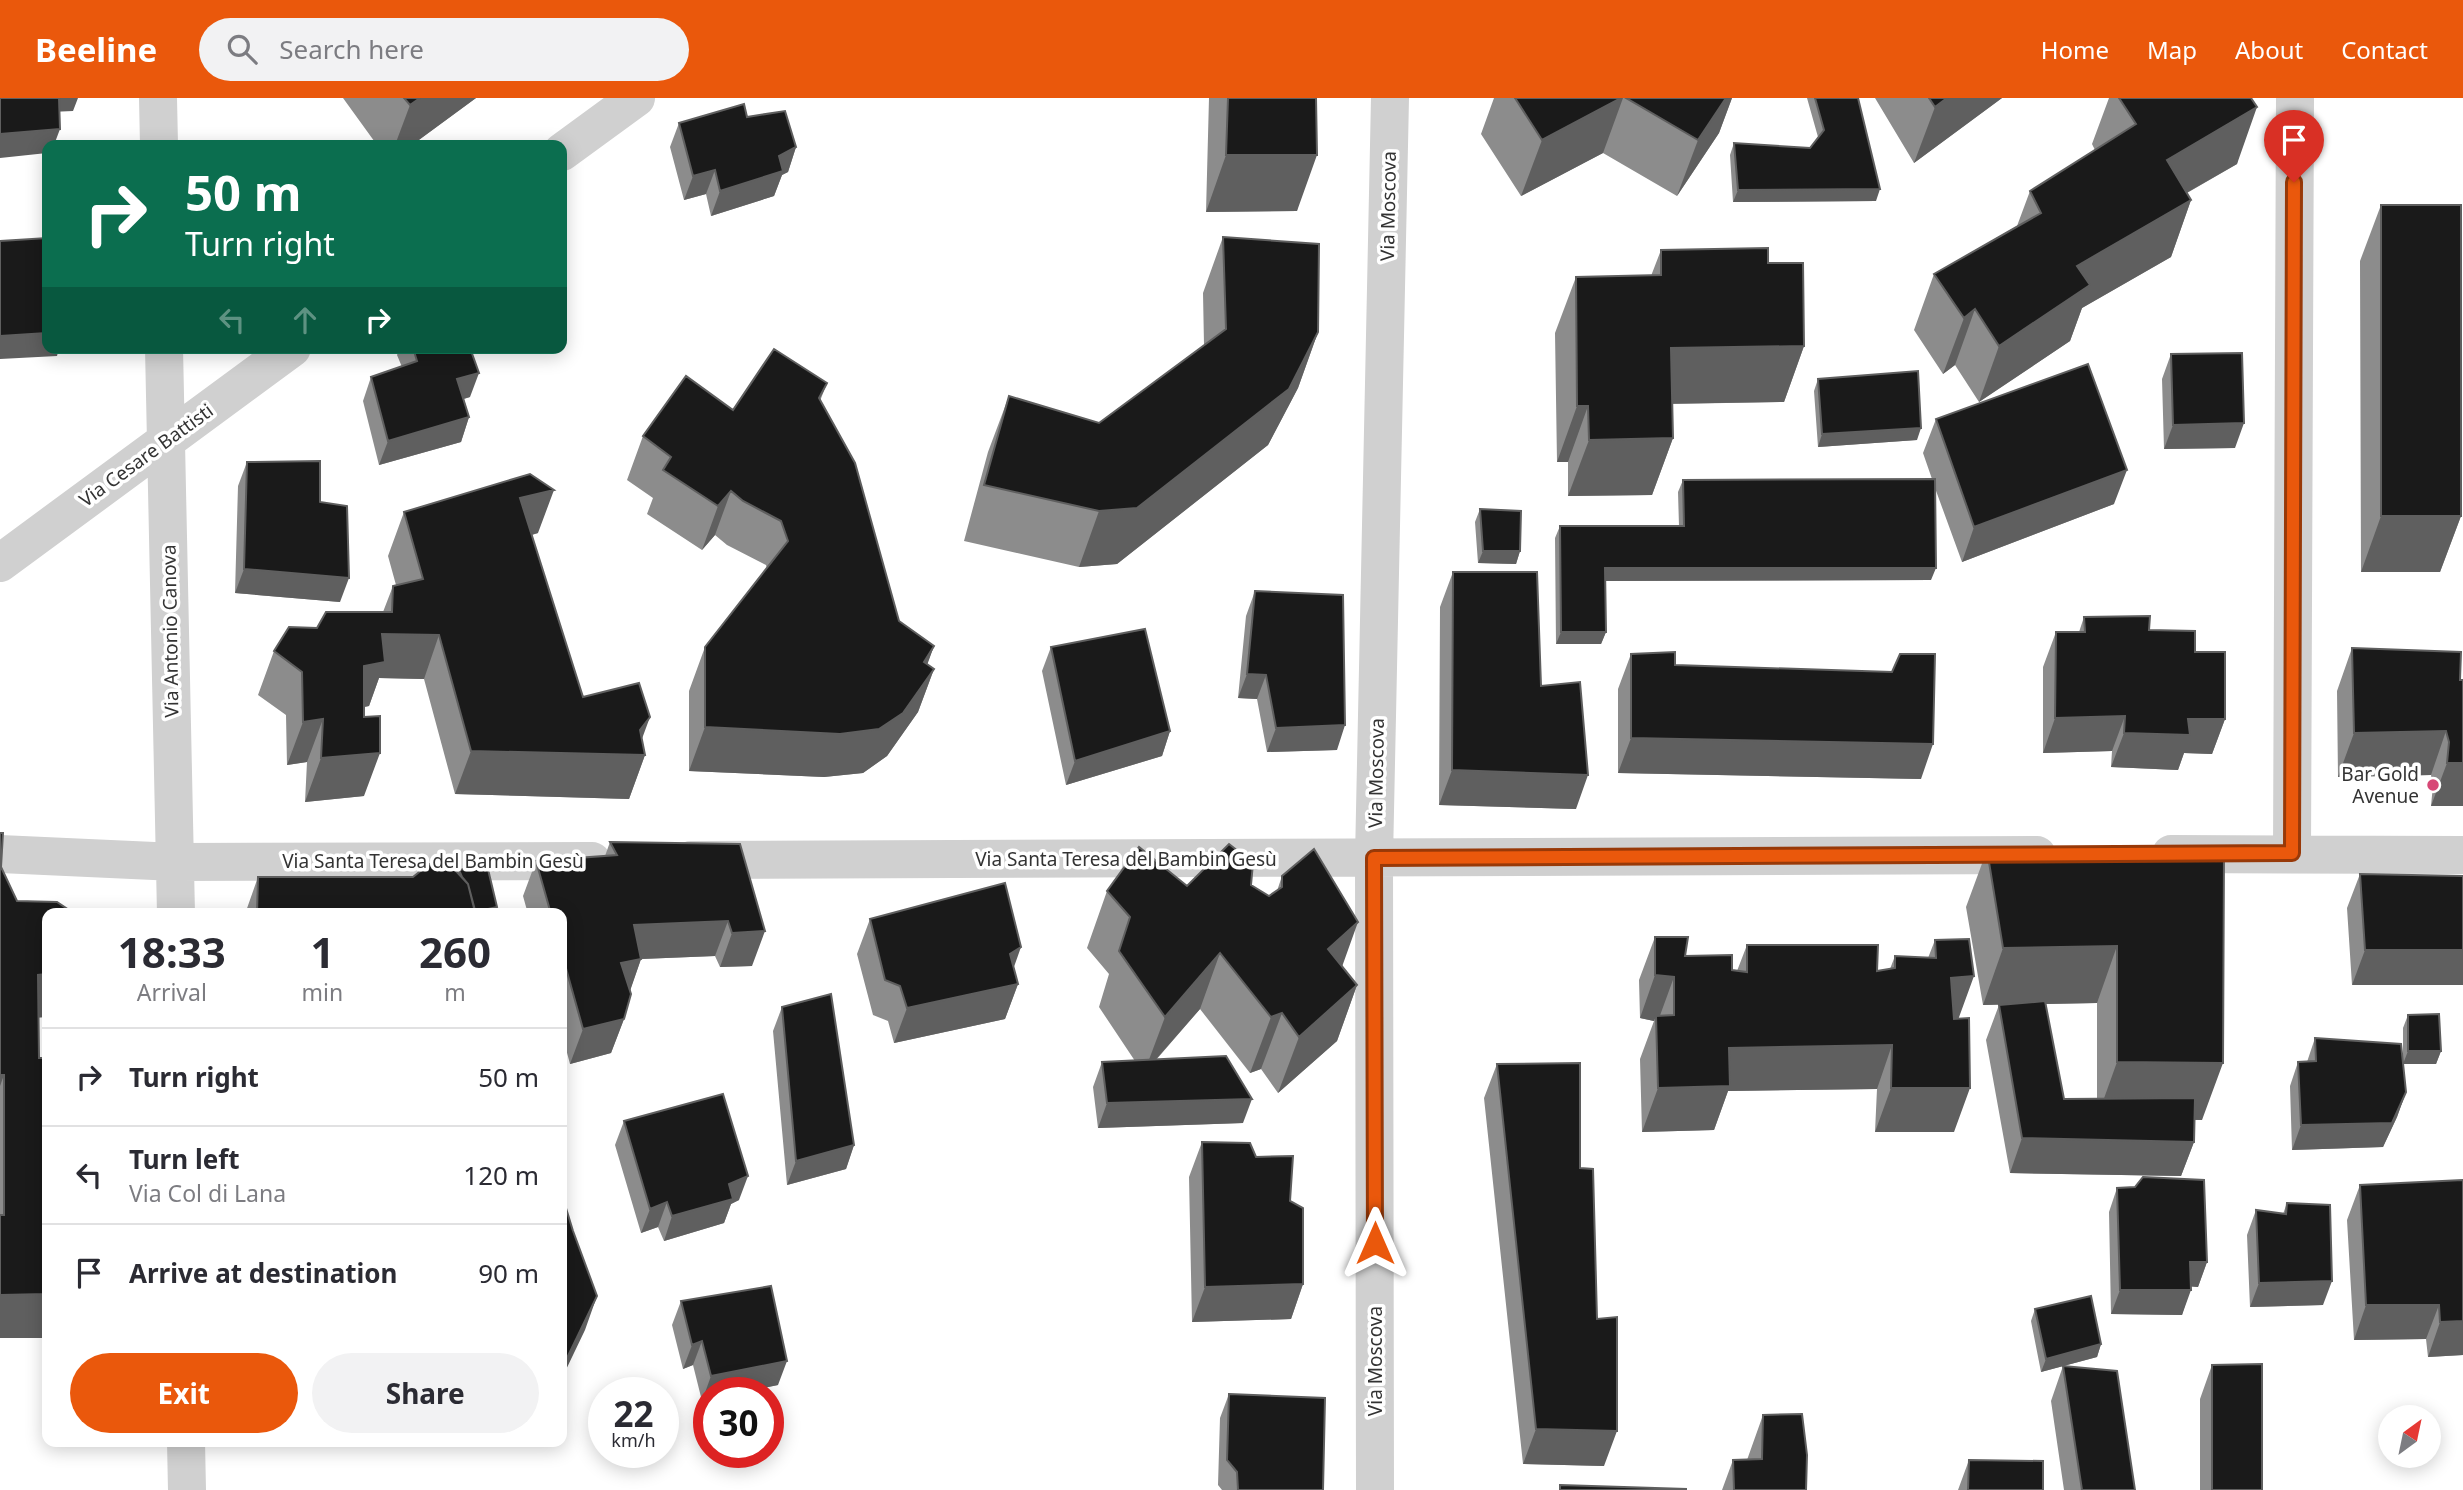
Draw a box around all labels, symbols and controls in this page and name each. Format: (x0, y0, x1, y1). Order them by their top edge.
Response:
search box (199, 18, 689, 81)
text: Beeline (35, 27, 157, 72)
icon: search (223, 30, 261, 68)
text: Search here (279, 31, 424, 67)
text: Home (2041, 33, 2109, 66)
text: Map (2147, 33, 2197, 66)
text: About (2235, 33, 2303, 66)
text: Contact (2341, 33, 2428, 66)
pin (2264, 110, 2324, 182)
icon: arrive (2275, 121, 2313, 159)
street label: Via Moscova (1374, 151, 1402, 261)
text: 50 m (185, 159, 302, 225)
icon: right (70, 168, 161, 259)
text: Turn right (185, 222, 335, 265)
icon: left (213, 301, 251, 339)
icon: ahead (286, 301, 324, 339)
icon: right (359, 301, 397, 339)
street label: Via Cesare Battisti (74, 397, 218, 513)
street label: Via Antonio Canova (155, 544, 185, 718)
street label: Via Moscova (1362, 718, 1390, 828)
place label: Bar Gold Avenue (2341, 761, 2419, 809)
marker: Bar Gold Avenue (2425, 777, 2441, 793)
street label: Via Santa Teresa del Bambin Gesù (975, 846, 1277, 872)
street label: Via Santa Teresa del Bambin Gesù (282, 848, 584, 874)
text: 18:33 (118, 923, 226, 980)
text: 1 (310, 923, 334, 980)
text: 260 (419, 923, 491, 980)
text: Arrival (137, 976, 207, 1008)
text: min (302, 976, 343, 1008)
text: m (444, 976, 466, 1008)
icon: right (70, 1058, 108, 1096)
text: Turn right (129, 1059, 259, 1095)
text: 50 m (478, 1059, 539, 1095)
text: Turn left (129, 1141, 240, 1177)
icon: left (70, 1156, 108, 1194)
text: 120 m (463, 1157, 539, 1193)
text: Via Col di Lana (129, 1177, 286, 1209)
position arrow (1338, 1206, 1412, 1280)
icon: arrive (70, 1254, 108, 1292)
text: Arrive at destination (129, 1255, 398, 1291)
text: 90 m (478, 1255, 539, 1291)
street label: Via Moscova (1362, 1306, 1388, 1416)
button: Exit (70, 1353, 298, 1433)
button: Share (312, 1353, 539, 1433)
speed limit sign: 30 (693, 1377, 784, 1468)
text: 22 (613, 1390, 654, 1437)
north arrow (2378, 1405, 2441, 1468)
map controls (2378, 1405, 2441, 1468)
text: km/h (611, 1428, 656, 1452)

